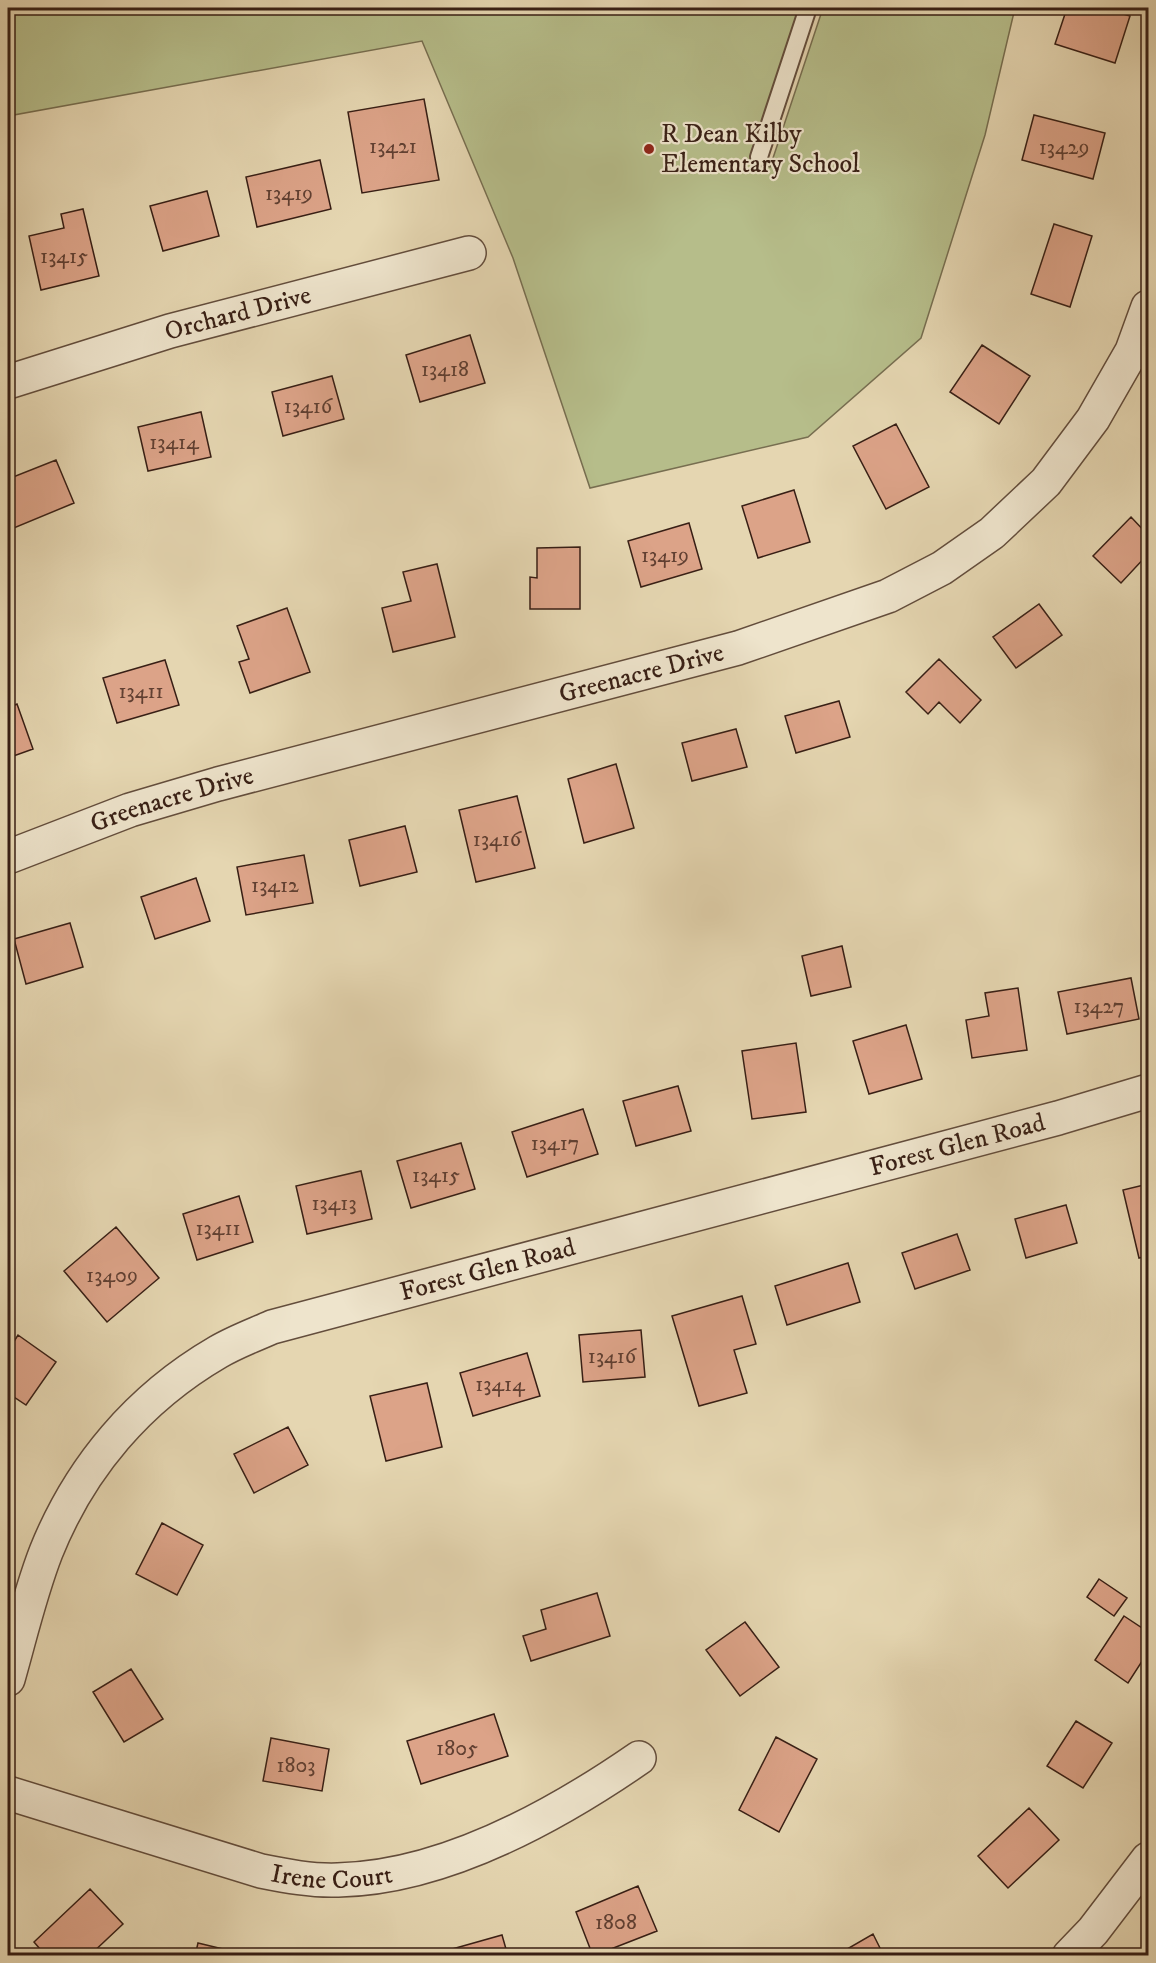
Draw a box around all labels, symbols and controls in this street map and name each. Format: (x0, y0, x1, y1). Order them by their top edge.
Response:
place label: R Dean Kilby Elementary School (661, 118, 860, 181)
house number: 13421 (369, 133, 417, 160)
house number: 13429 (1039, 134, 1089, 161)
marker: R Dean Kilby Elementary School (642, 142, 656, 156)
house number: 13419 (265, 180, 313, 207)
house number: 13415 (40, 243, 88, 270)
street label: Orchard Drive (161, 278, 315, 348)
house number: 13418 (421, 356, 469, 383)
house number: 13416 (284, 393, 334, 420)
house number: 13414 (149, 429, 200, 456)
house number: 13419 (641, 542, 689, 569)
street label: Greenacre Drive (555, 636, 727, 711)
house number: 13411 (118, 678, 164, 705)
street label: Greenacre Drive (85, 759, 257, 840)
house number: 13416 (473, 826, 523, 853)
house number: 13412 (251, 872, 299, 899)
house number: 13427 (1074, 993, 1124, 1020)
street label: Forest Glen Road (866, 1106, 1049, 1184)
house number: 13417 (531, 1130, 579, 1157)
house number: 13415 (412, 1162, 460, 1189)
house number: 13413 (311, 1190, 357, 1217)
house number: 13411 (195, 1215, 241, 1242)
street label: Forest Glen Road (396, 1231, 579, 1309)
house number: 13409 (86, 1262, 138, 1289)
house number: 13416 (588, 1343, 638, 1370)
house number: 13414 (475, 1371, 526, 1398)
house number: 1805 (436, 1735, 478, 1762)
house number: 1803 (276, 1752, 316, 1779)
street label: Irene Court (268, 1857, 395, 1897)
house number: 1808 (595, 1909, 637, 1936)

